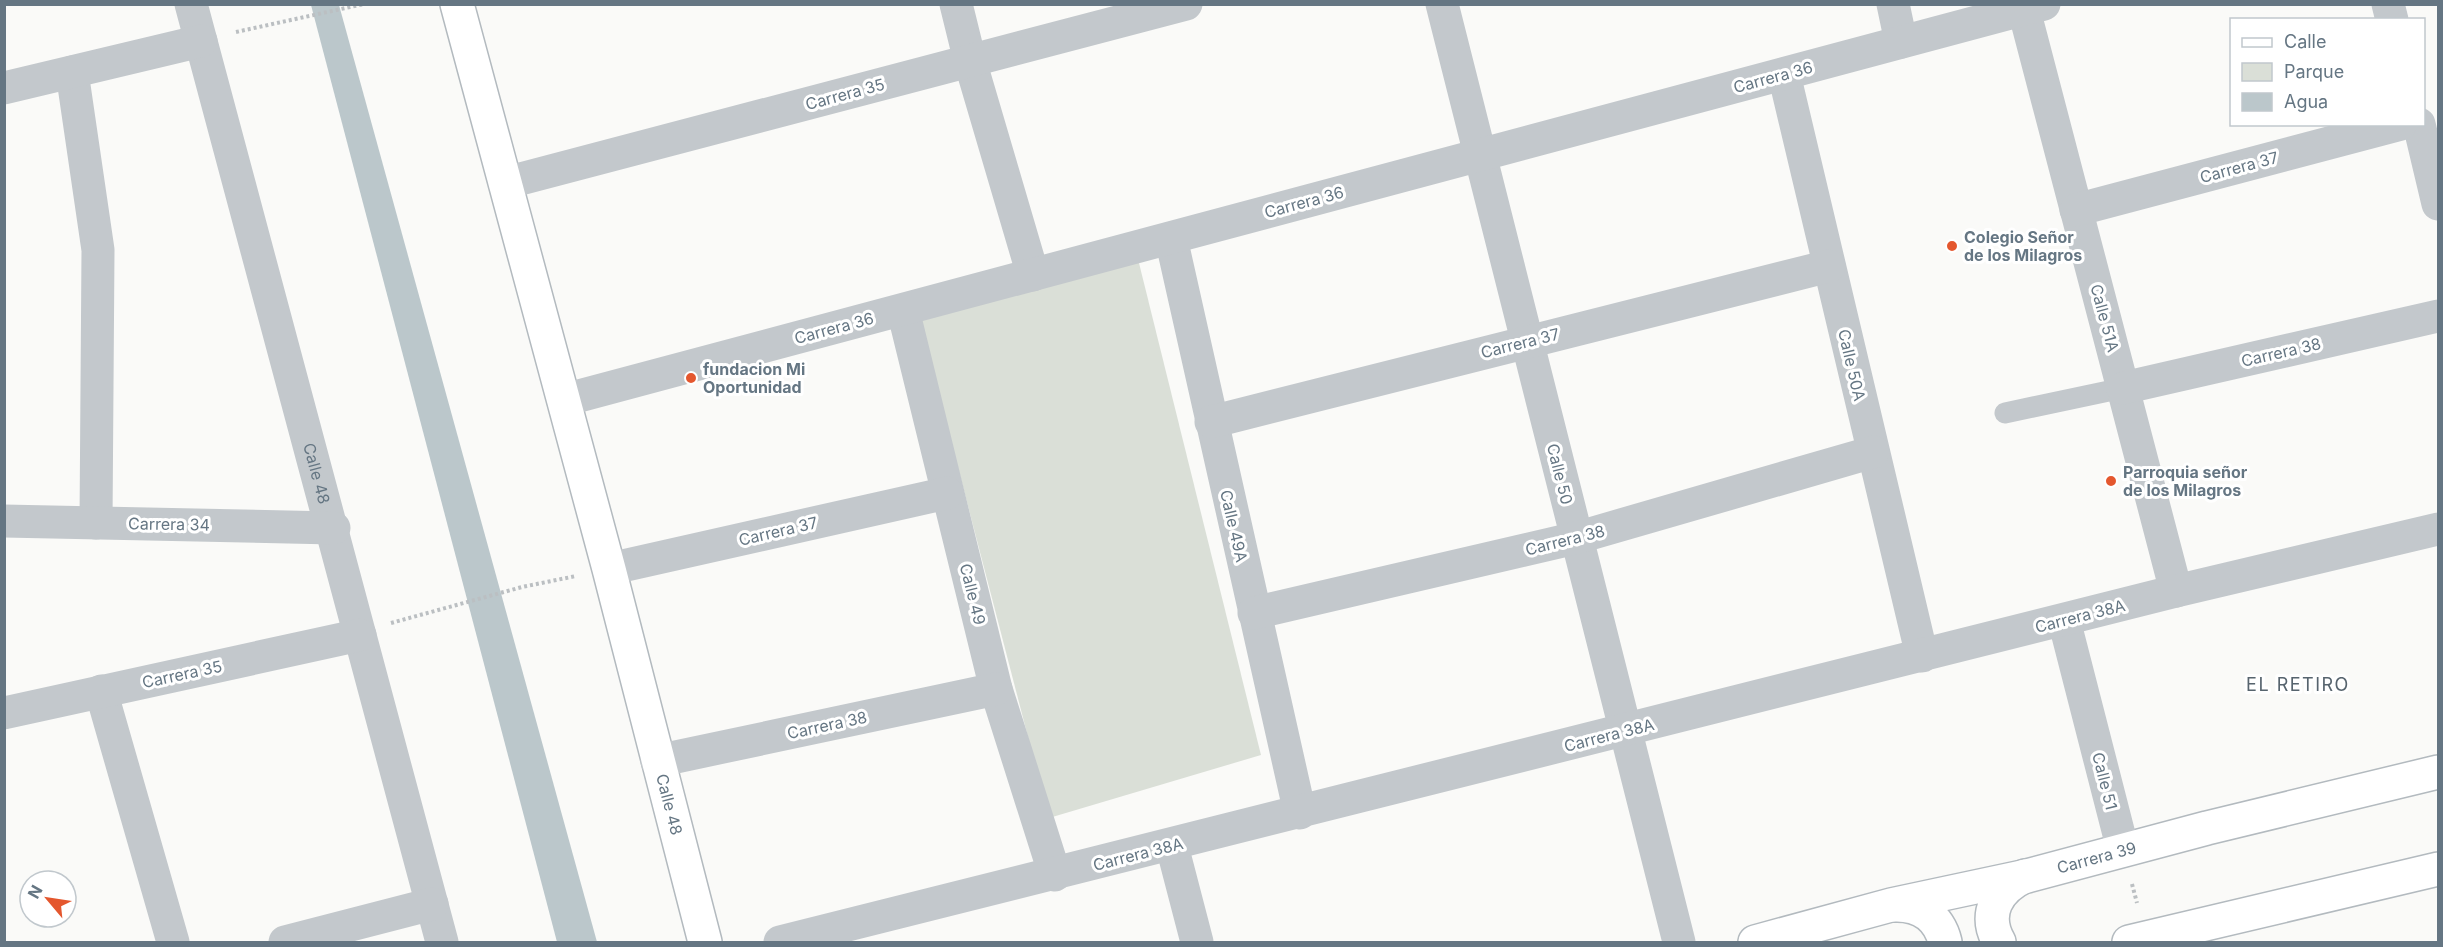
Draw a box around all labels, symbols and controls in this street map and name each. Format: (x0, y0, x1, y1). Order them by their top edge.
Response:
legend (2230, 18, 2425, 126)
text: Calle (2284, 31, 2326, 52)
street label: Carrera 36 (1731, 57, 1815, 97)
text: Parque (2284, 61, 2344, 82)
street label: Carrera 35 (803, 74, 887, 114)
text: Agua (2284, 91, 2328, 112)
street label: Carrera 37 (2198, 147, 2280, 187)
street label: Carrera 36 (1262, 182, 1346, 222)
place label: Colegio Señor de los Milagros (1964, 227, 2082, 265)
marker: Colegio Señor de los Milagros (1945, 239, 1959, 253)
street label: Calle 51A (2086, 282, 2124, 354)
street label: Carrera 36 (792, 308, 876, 348)
street label: Carrera 37 (1479, 324, 1561, 362)
street label: Calle 50A (1834, 327, 1870, 403)
street label: Carrera 38 (2239, 333, 2323, 371)
place label: fundacion Mi Oportunidad (703, 359, 805, 397)
marker: fundacion Mi Oportunidad (684, 371, 698, 385)
street label: Calle 48 (299, 441, 335, 506)
street label: Calle 50 (1543, 441, 1577, 507)
place label: Parroquia señor de los Milagros (2123, 462, 2248, 500)
marker: Parroquia señor de los Milagros (2104, 474, 2118, 488)
street label: Calle 49A (1216, 488, 1252, 564)
street label: Carrera 37 (737, 512, 819, 550)
street label: Carrera 34 (128, 513, 210, 535)
street label: Carrera 38 (1523, 520, 1607, 560)
street label: Calle 49 (956, 561, 990, 627)
street label: Carrera 38A (2033, 595, 2127, 637)
street label: Carrera 35 (140, 656, 224, 692)
district label: EL RETIRO (2246, 674, 2350, 695)
street label: Carrera 38 (785, 707, 869, 743)
street label: Carrera 38A (1562, 714, 1656, 756)
street label: Calle 51 (2088, 750, 2122, 812)
street label: Calle 48 (652, 771, 687, 837)
street label: Carrera 38A (1091, 833, 1185, 875)
street label: Carrera 39 (2055, 837, 2138, 878)
north arrow (18, 869, 78, 929)
text: N (23, 882, 47, 902)

